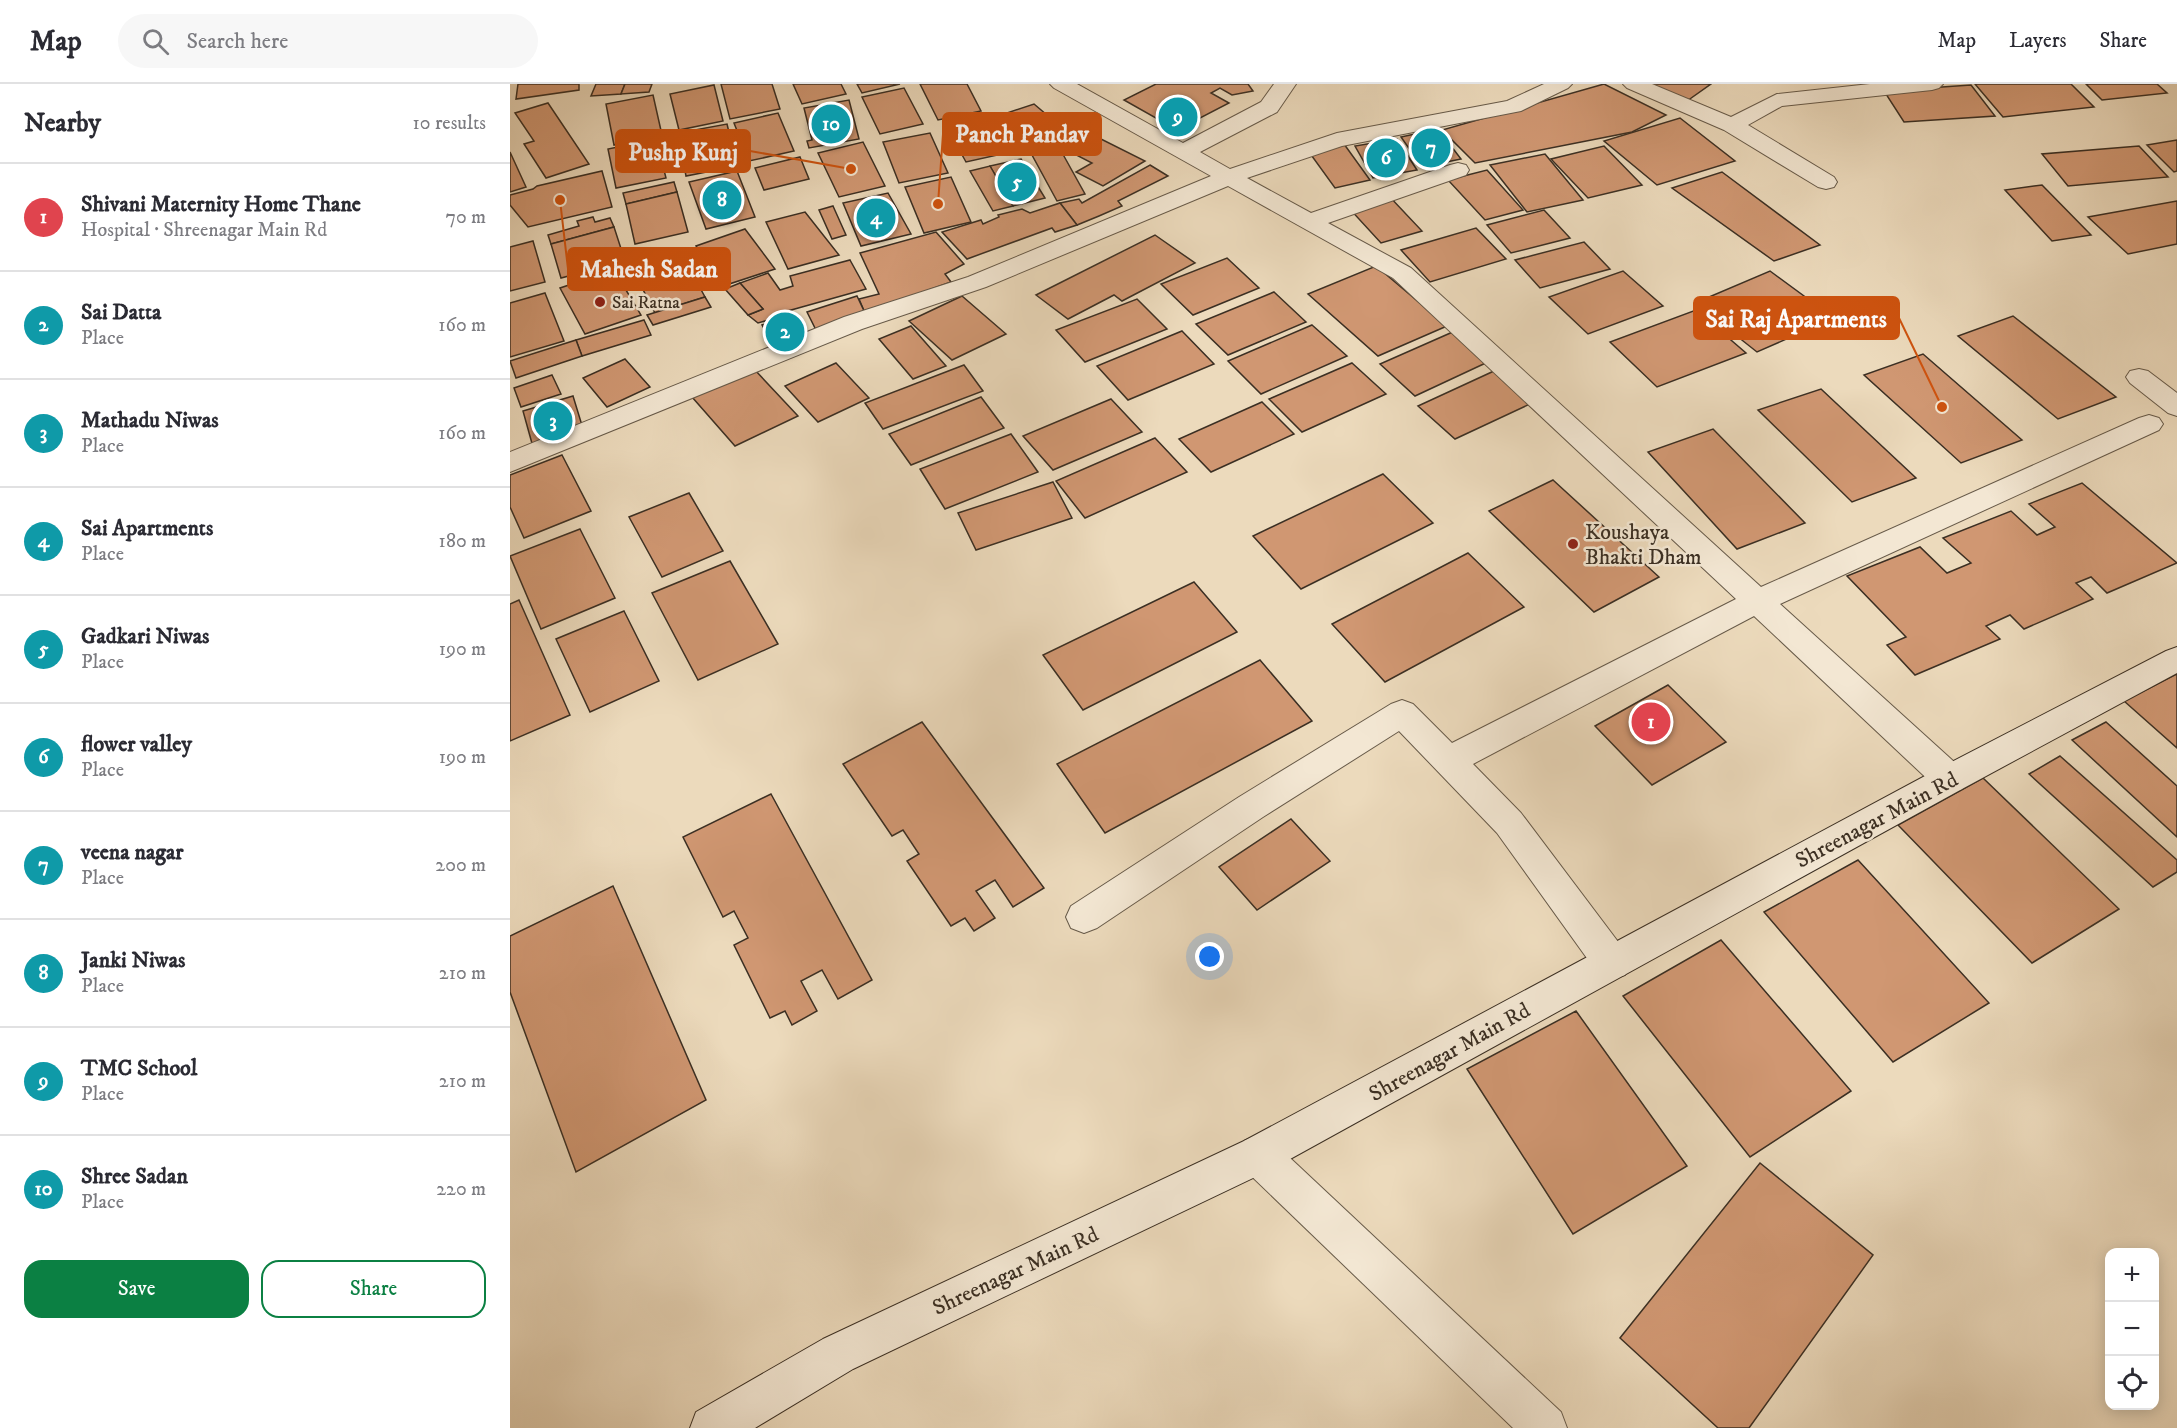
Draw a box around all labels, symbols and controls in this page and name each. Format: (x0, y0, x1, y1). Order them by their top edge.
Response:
search box (118, 14, 538, 68)
text: Map (30, 24, 82, 59)
icon: search (139, 25, 172, 58)
text: Search here (187, 28, 288, 55)
text: Map (1937, 28, 1976, 54)
text: Layers (2009, 28, 2067, 54)
text: Share (2100, 28, 2147, 54)
pin: 9 (1158, 94, 1198, 140)
pin: 10 (812, 102, 850, 147)
text: Nearby (24, 107, 101, 140)
text: 10 results (413, 111, 486, 136)
callout: Panch Pandav (943, 113, 1101, 155)
text: Panch Pandav (955, 120, 1090, 150)
pin: 7 (1412, 126, 1450, 170)
callout: Pushp Kunj (616, 130, 750, 172)
pin: 6 (1366, 136, 1406, 181)
text: Pushp Kunj (628, 138, 738, 168)
pin: 5 (998, 160, 1036, 204)
pin: 8 (702, 178, 742, 222)
text: Shivani Maternity Home Thane (81, 191, 361, 218)
pin: 4 (856, 196, 896, 240)
text: 1 (40, 205, 47, 230)
text: 70 m (445, 205, 486, 230)
text: Hospital · Shreenagar Main Rd (81, 218, 327, 243)
callout: Mahesh Sadan (568, 248, 730, 290)
text: Mahesh Sadan (580, 255, 718, 285)
place label: Sai Ratna (612, 292, 680, 314)
marker: Sai Ratna (593, 295, 607, 309)
callout: Sai Raj Apartments (1694, 297, 1899, 339)
text: Sai Datta (81, 299, 161, 326)
text: Sai Raj Apartments (1705, 305, 1887, 335)
pin: 2 (766, 310, 804, 354)
text: 2 (39, 313, 48, 338)
text: 160 m (438, 313, 486, 338)
text: Place (81, 326, 124, 351)
pin: 3 (534, 398, 573, 444)
text: Mathadu Niwas (81, 407, 219, 434)
text: 3 (40, 421, 47, 446)
text: 160 m (438, 421, 486, 446)
text: Place (81, 434, 124, 459)
text: Sai Apartments (81, 515, 213, 542)
place label: Koushaya Bhakti Dham (1585, 519, 1702, 571)
text: 4 (38, 529, 49, 554)
text: 180 m (439, 529, 486, 554)
marker: Koushaya Bhakti Dham (1566, 537, 1580, 551)
text: Place (81, 542, 124, 567)
text: Gadkari Niwas (81, 623, 209, 650)
text: 5 (39, 637, 48, 662)
text: 190 m (439, 637, 486, 662)
text: Place (81, 650, 124, 675)
pin: 1 (1632, 700, 1670, 744)
text: flower valley (81, 731, 192, 758)
text: 6 (38, 745, 49, 770)
text: 190 m (439, 745, 486, 770)
text: Place (81, 758, 124, 783)
street label: Shreenagar Main Rd (1791, 766, 1963, 875)
text: veena nagar (81, 839, 183, 866)
text: 7 (38, 853, 49, 878)
text: 200 m (435, 853, 486, 878)
text: Place (81, 866, 124, 891)
your location (1195, 942, 1224, 971)
text: Janki Niwas (81, 947, 185, 974)
text: 8 (38, 961, 49, 986)
text: 210 m (439, 961, 486, 986)
text: Place (81, 974, 124, 999)
street label: Shreenagar Main Rd (1364, 997, 1535, 1108)
text: TMC School (81, 1055, 197, 1082)
text: 9 (39, 1069, 48, 1094)
text: 210 m (439, 1069, 486, 1094)
text: Place (81, 1082, 124, 1107)
text: Shree Sadan (81, 1163, 188, 1190)
text: 10 (34, 1177, 53, 1202)
text: 220 m (436, 1177, 486, 1202)
text: Place (81, 1190, 124, 1215)
street label: Shreenagar Main Rd (928, 1221, 1103, 1322)
map controls (2105, 1248, 2159, 1410)
button: + (2105, 1248, 2159, 1302)
button: Save (24, 1260, 249, 1318)
button: Share (261, 1260, 486, 1318)
button: − (2105, 1302, 2159, 1356)
button: locate (2105, 1356, 2159, 1410)

